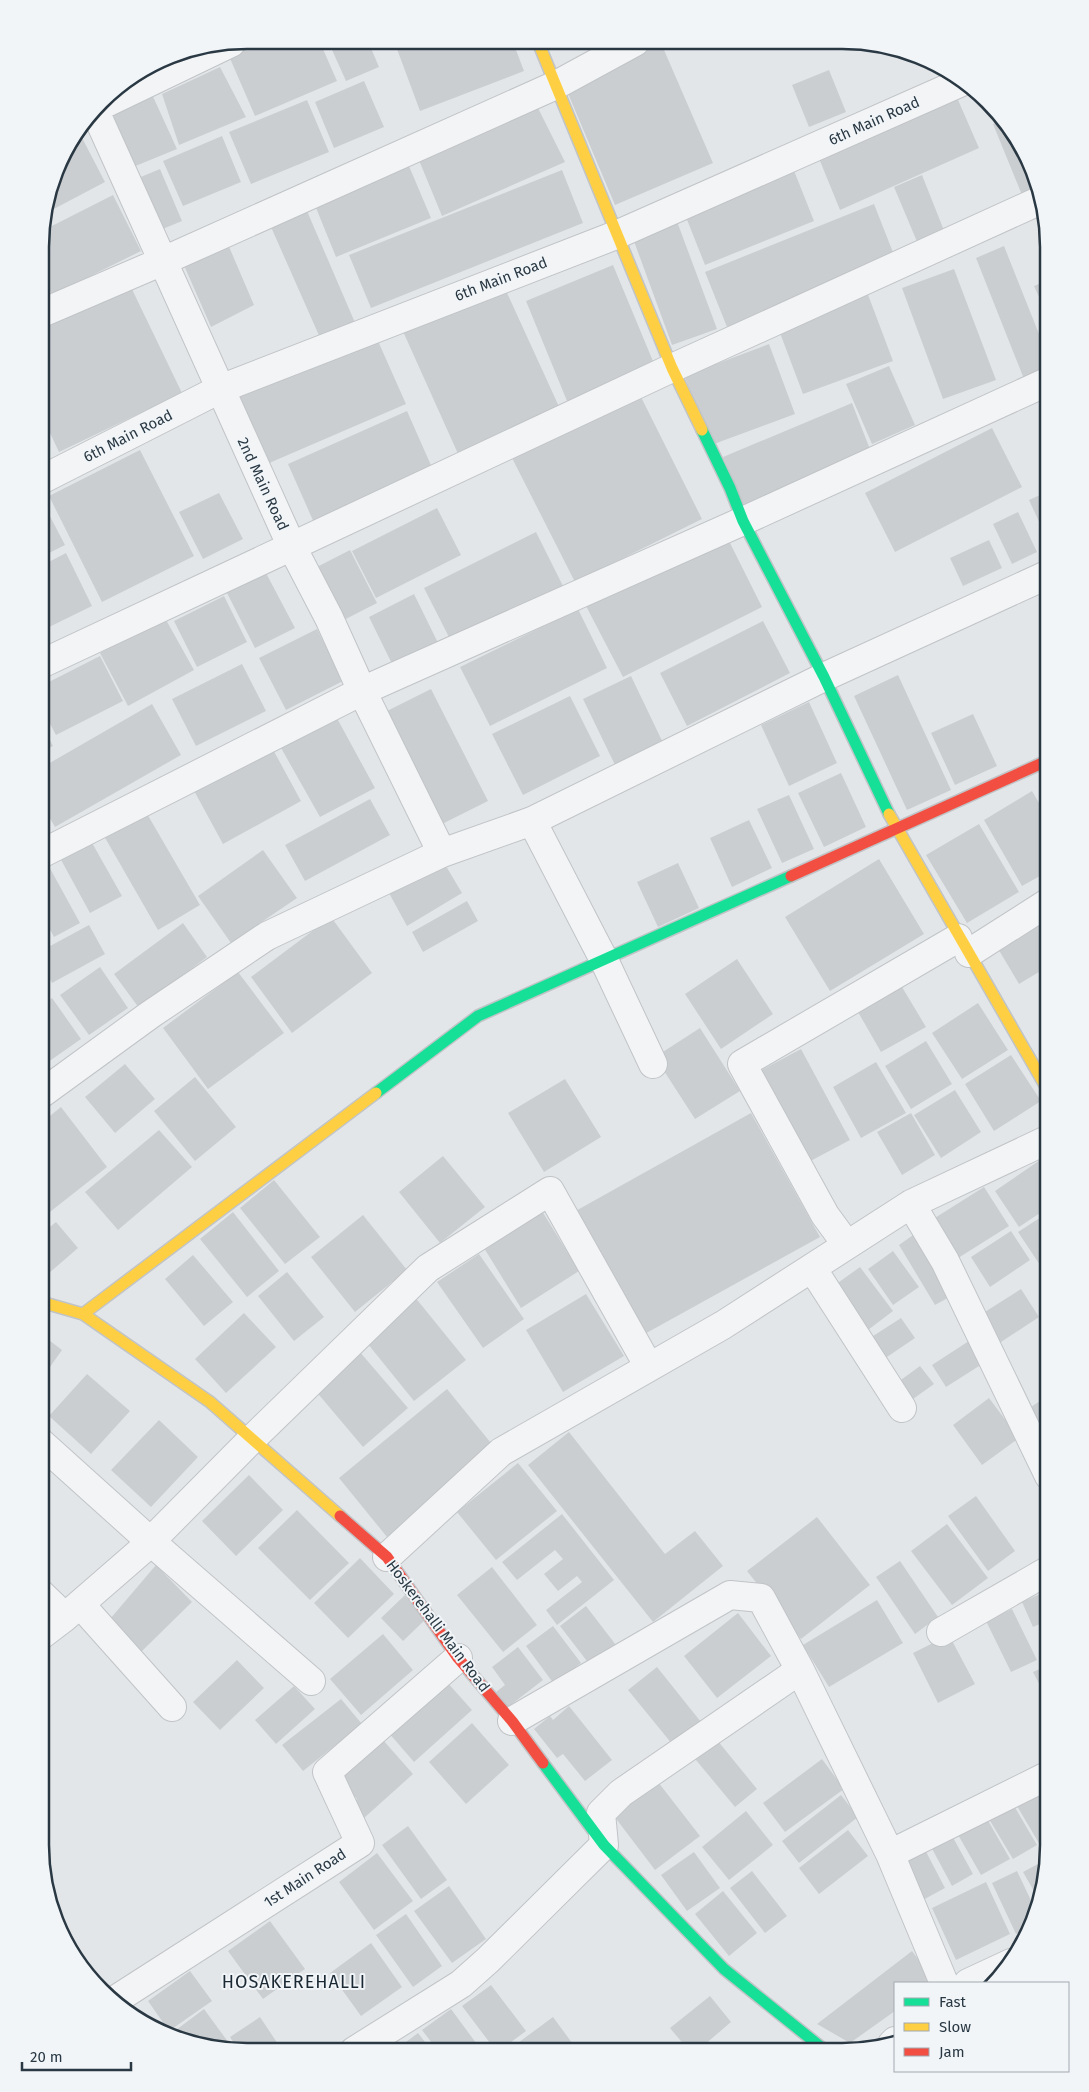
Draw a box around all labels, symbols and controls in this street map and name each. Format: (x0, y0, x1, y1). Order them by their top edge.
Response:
street label: 6th Main Road (826, 93, 922, 149)
street label: 6th Main Road (452, 253, 550, 305)
street label: 6th Main Road (80, 406, 176, 466)
street label: 2nd Main Road (234, 435, 292, 533)
street label: Hoskerehalli Main Road (383, 1557, 493, 1695)
street label: 1st Main Road (261, 1845, 349, 1911)
district label: HOSAKEREHALLI (222, 1971, 366, 1993)
legend (894, 1982, 1069, 2072)
text: Fast (939, 1993, 966, 2011)
text: Slow (939, 2018, 971, 2036)
scale bar (22, 2040, 131, 2072)
text: Jam (939, 2043, 965, 2061)
text: 20 m (30, 2048, 63, 2066)

